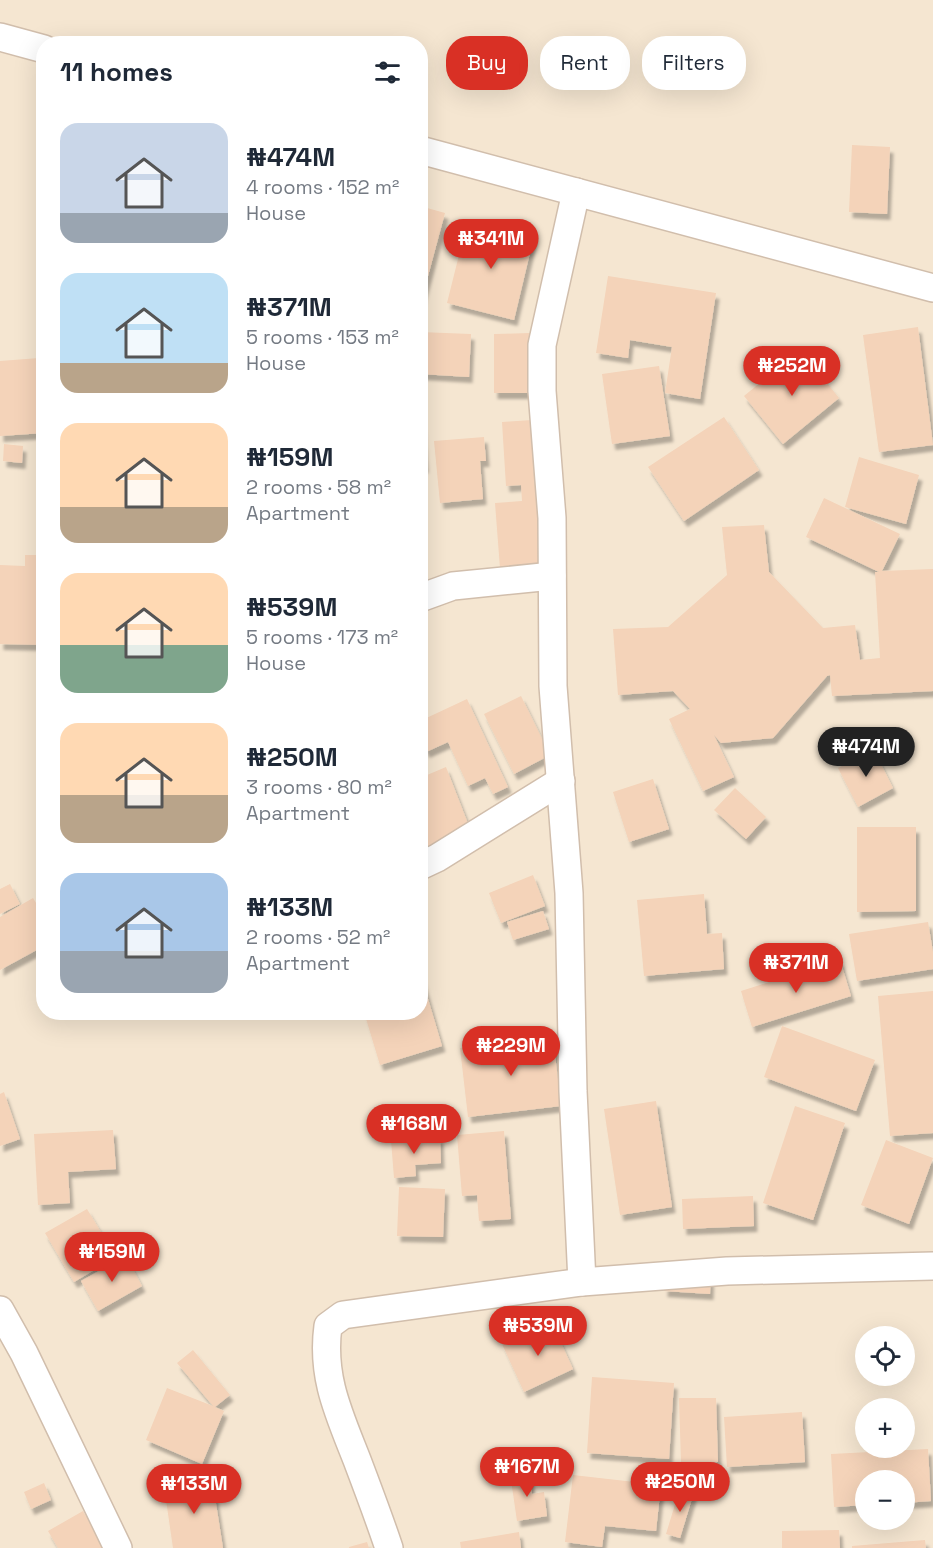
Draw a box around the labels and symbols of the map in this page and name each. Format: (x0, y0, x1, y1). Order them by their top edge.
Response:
pin: ₦341M (449, 219, 533, 270)
pin: ₦252M (750, 346, 834, 397)
pin: ₦474M (824, 727, 908, 778)
pin: ₦371M (754, 943, 838, 994)
pin: ₦229M (469, 1026, 553, 1077)
pin: ₦168M (372, 1104, 456, 1155)
pin: ₦159M (70, 1232, 154, 1283)
pin: ₦539M (496, 1306, 580, 1357)
pin: ₦167M (485, 1447, 569, 1498)
pin: ₦250M (638, 1462, 722, 1513)
pin: ₦133M (152, 1464, 236, 1515)

